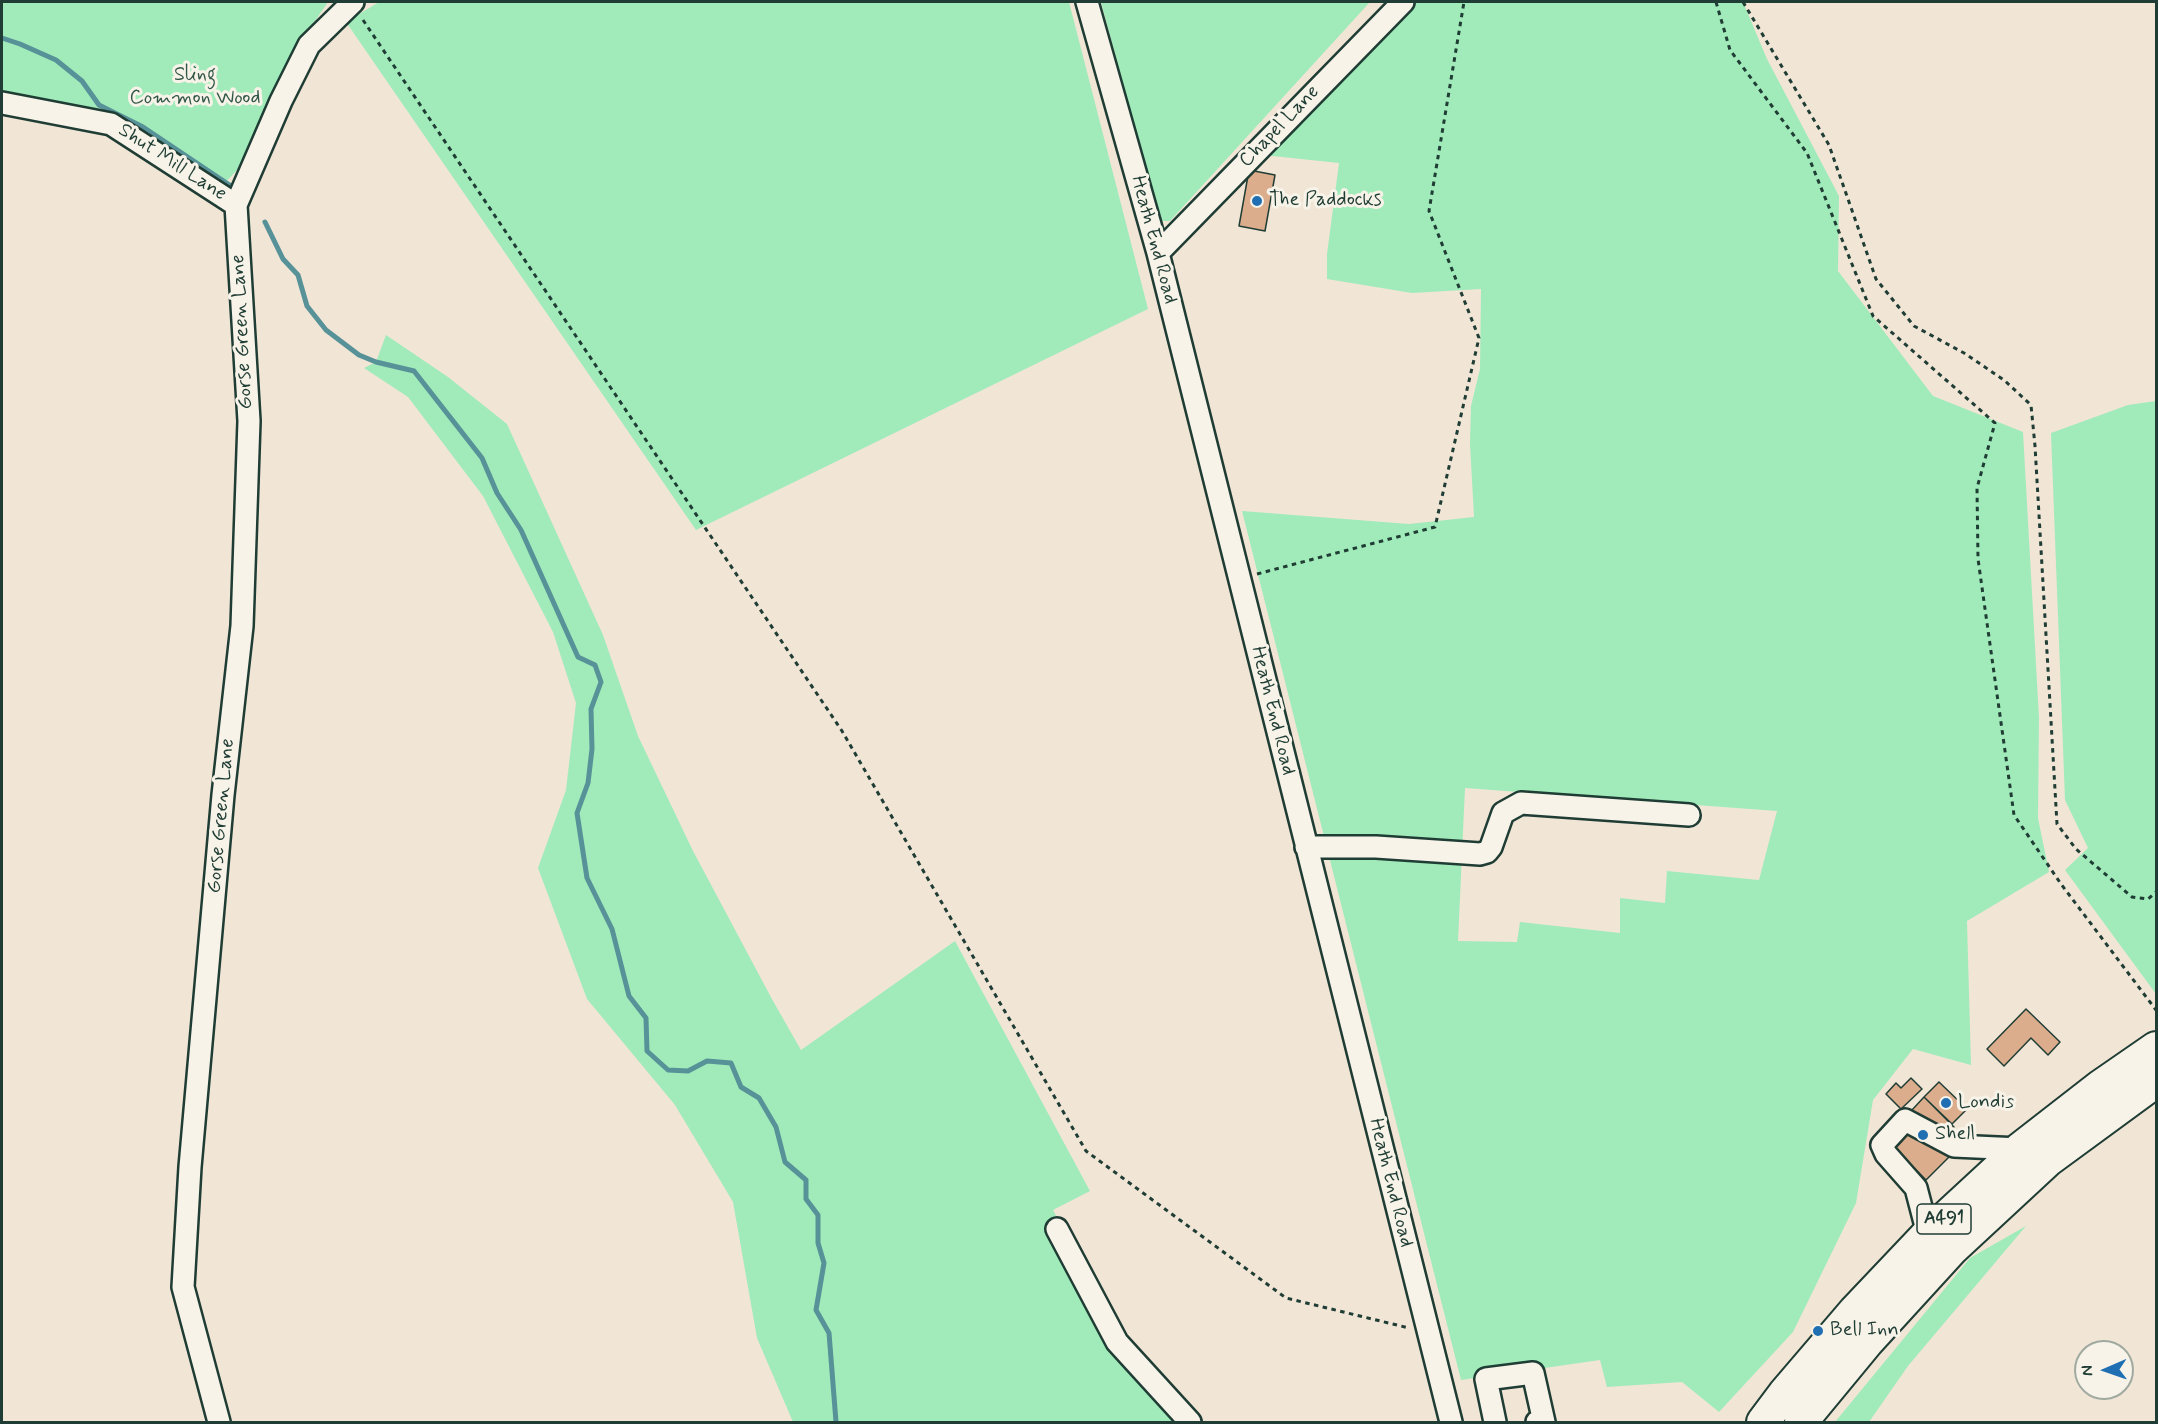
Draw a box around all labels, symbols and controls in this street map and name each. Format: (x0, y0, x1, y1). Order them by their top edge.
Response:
park label: Sling Common Wood (129, 64, 261, 111)
street label: Chapel Lane (1235, 81, 1325, 173)
street label: Shut Mill Lane (113, 119, 231, 207)
street label: Heath End Road (1124, 173, 1182, 307)
place label: The Paddocks (1269, 189, 1382, 213)
marker: The Paddocks (1250, 194, 1264, 208)
street label: Gorse Green Lane (227, 254, 259, 410)
street label: Heath End Road (1244, 644, 1300, 778)
street label: Gorse Green Lane (203, 738, 241, 894)
place label: Londis (1958, 1091, 2014, 1115)
marker: Londis (1939, 1096, 1953, 1110)
street label: Heath End Road (1362, 1116, 1418, 1250)
place label: Shell (1935, 1123, 1975, 1147)
marker: Shell (1916, 1128, 1930, 1142)
road number: A491 (1917, 1204, 1971, 1234)
place label: Bell Inn (1830, 1319, 1899, 1343)
marker: Bell Inn (1811, 1324, 1825, 1338)
north arrow (2074, 1340, 2134, 1400)
text: N (2077, 1365, 2098, 1376)

